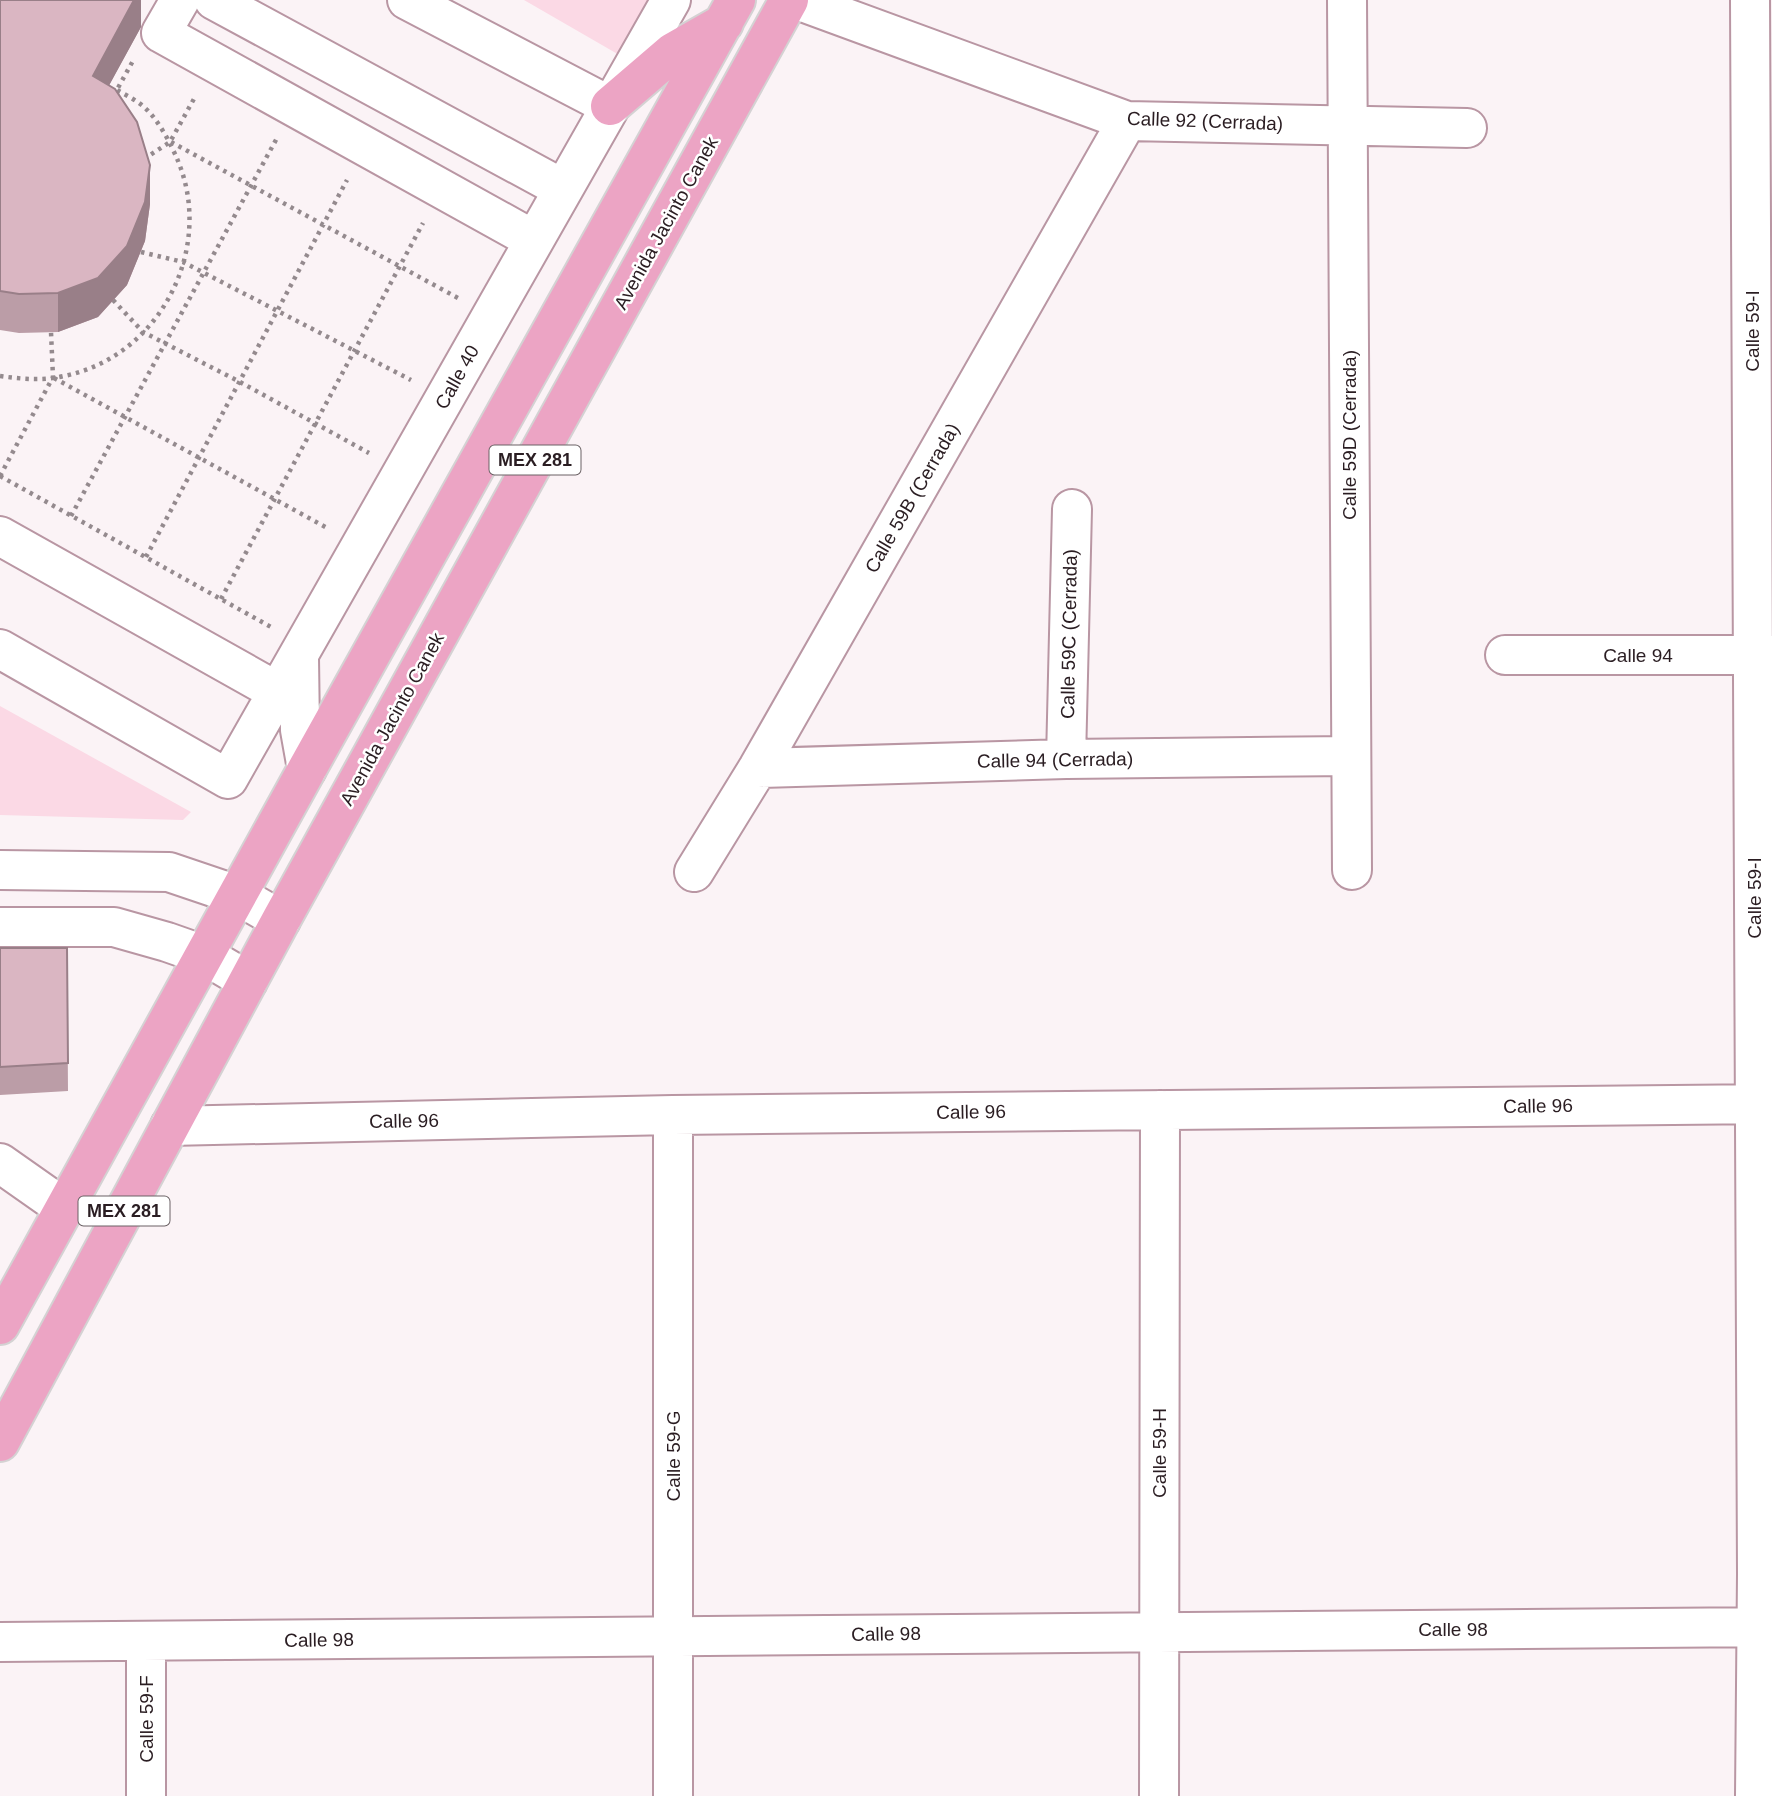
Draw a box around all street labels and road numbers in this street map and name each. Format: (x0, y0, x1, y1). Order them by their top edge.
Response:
street label: Calle 92 (Cerrada) (1127, 108, 1283, 134)
street label: Avenida Jacinto Canek (610, 133, 722, 313)
street label: Calle 59-I (1742, 290, 1763, 372)
street label: Calle 40 (431, 341, 483, 413)
street label: Calle 59D (Cerrada) (1339, 350, 1360, 520)
street label: Calle 59B (Cerrada) (861, 420, 963, 576)
road number: MEX 281 (490, 446, 580, 474)
street label: Calle 59C (Cerrada) (1057, 549, 1081, 719)
street label: Avenida Jacinto Canek (336, 629, 448, 809)
street label: Calle 94 (1603, 645, 1673, 666)
street label: Calle 94 (Cerrada) (977, 748, 1133, 772)
street label: Calle 59-I (1744, 857, 1765, 939)
street label: Calle 96 (1503, 1095, 1573, 1117)
street label: Calle 96 (936, 1101, 1006, 1123)
street label: Calle 96 (369, 1110, 439, 1132)
road number: MEX 281 (78, 1196, 170, 1226)
street label: Calle 59-H (1149, 1408, 1170, 1498)
street label: Calle 59-G (663, 1411, 684, 1501)
street label: Calle 98 (1418, 1619, 1488, 1640)
street label: Calle 98 (851, 1623, 921, 1645)
street label: Calle 98 (284, 1629, 354, 1651)
street label: Calle 59-F (136, 1675, 157, 1763)

